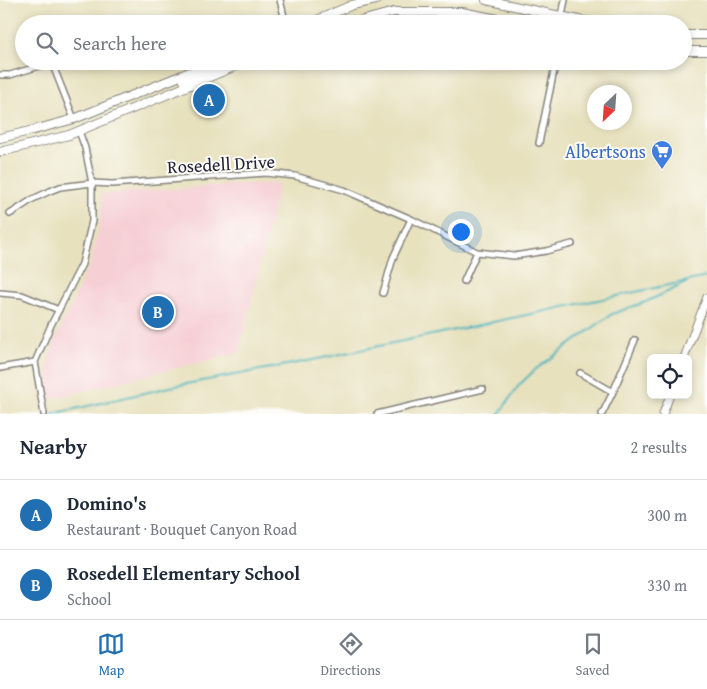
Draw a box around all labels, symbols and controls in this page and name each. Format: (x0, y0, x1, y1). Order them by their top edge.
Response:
search box (15, 15, 692, 70)
icon: search (33, 29, 61, 57)
text: Search here (73, 29, 167, 57)
pin: A (193, 81, 225, 119)
north arrow (587, 85, 632, 130)
place label: Albertsons (565, 138, 646, 165)
supermarket icon: Albertsons (650, 139, 674, 170)
street label: Rosedell Drive (167, 148, 275, 180)
your location (448, 219, 474, 245)
pin: B (142, 293, 174, 331)
map controls (647, 354, 692, 399)
button: locate (647, 354, 692, 399)
text: Nearby (20, 431, 87, 462)
text: 2 results (630, 435, 687, 459)
text: Domino's (67, 489, 146, 517)
text: A (31, 503, 41, 527)
text: 300 m (647, 503, 687, 527)
text: Restaurant · Bouquet Canyon Road (67, 517, 297, 541)
text: Rosedell Elementary School (67, 559, 300, 587)
text: B (31, 573, 41, 597)
text: 330 m (647, 573, 687, 597)
text: School (67, 587, 111, 611)
tab: Map (97, 630, 125, 680)
tab: Directions (320, 630, 381, 680)
tab: Saved (576, 630, 610, 680)

